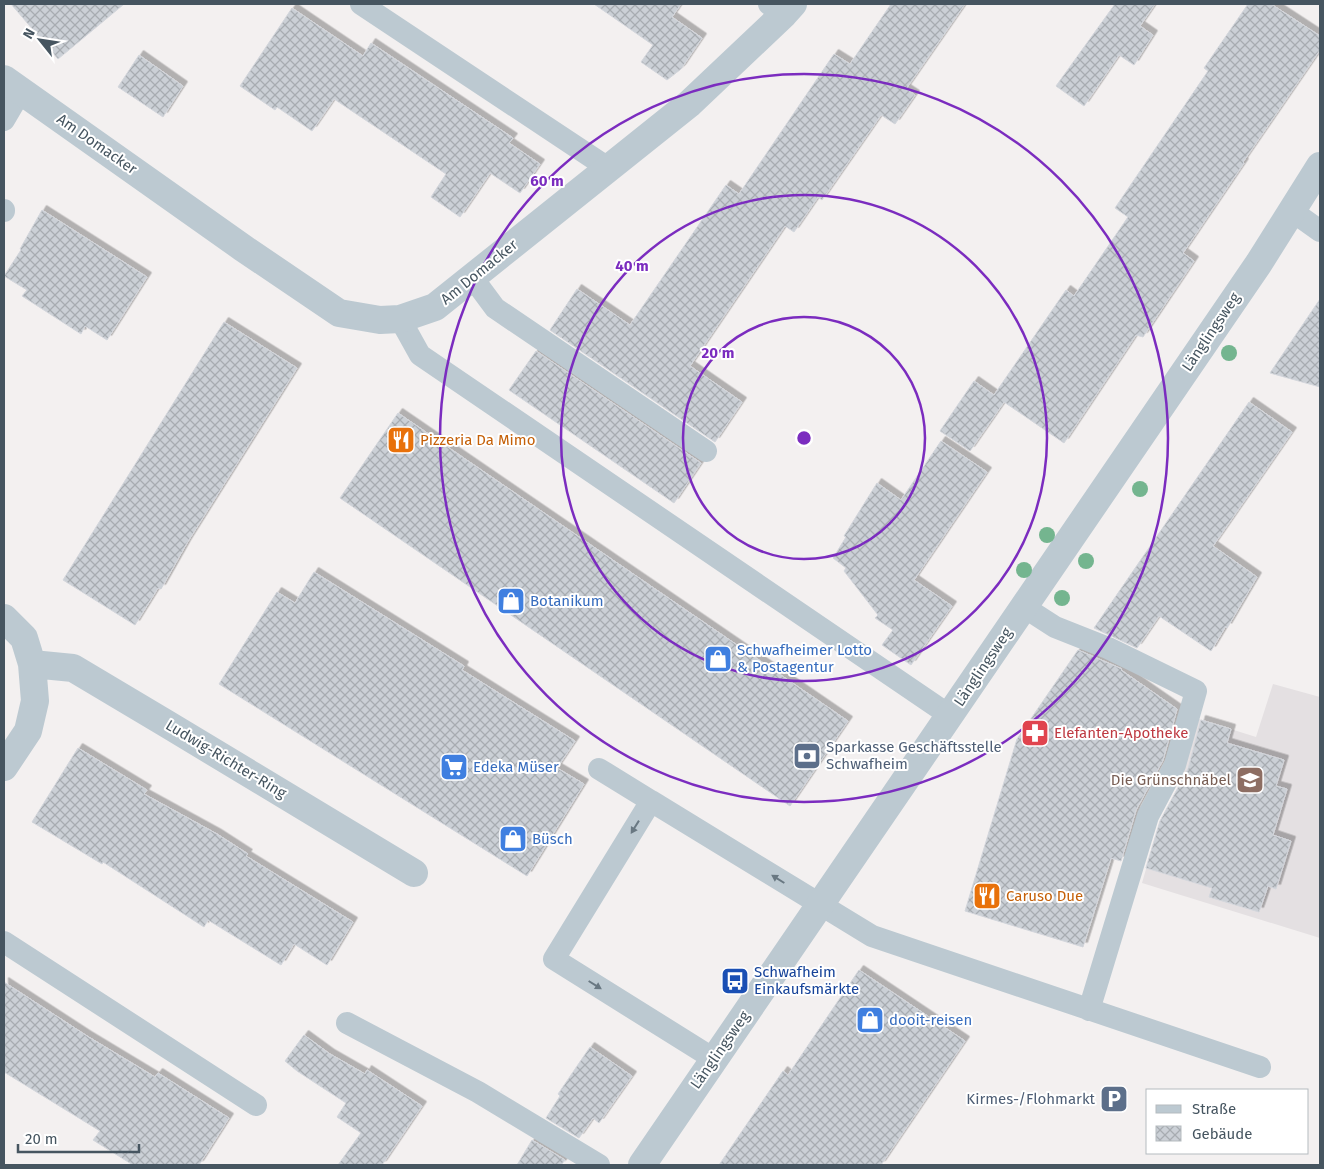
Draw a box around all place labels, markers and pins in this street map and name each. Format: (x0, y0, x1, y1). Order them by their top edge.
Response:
restaurant icon: Pizzeria Da Mimo (386, 425, 416, 455)
centre of rings (795, 429, 813, 447)
place label: Pizzeria Da Mimo (420, 431, 535, 449)
shop icon: Botanikum (496, 586, 526, 616)
place label: Botanikum (530, 592, 604, 610)
place label: Schwafheimer Lotto & Postagentur (737, 641, 872, 676)
shop icon: Schwafheimer Lotto & Postagentur (703, 644, 733, 674)
pharmacy icon: Elefanten-Apotheke (1020, 718, 1050, 748)
place label: Elefanten-Apotheke (1054, 724, 1188, 742)
place label: Sparkasse Geschäftsstelle Schwafheim (826, 738, 1002, 773)
bank icon: Sparkasse Geschäftsstelle Schwafheim (792, 741, 822, 771)
supermarket icon: Edeka Müser (439, 752, 469, 782)
place label: Edeka Müser (473, 758, 559, 776)
school or university icon: Die Grünschnäbel (1235, 765, 1265, 795)
place label: Die Grünschnäbel (1111, 771, 1232, 789)
shop icon: Büsch (498, 824, 528, 854)
place label: Büsch (532, 830, 573, 848)
restaurant icon: Caruso Due (972, 881, 1002, 911)
place label: Caruso Due (1006, 887, 1083, 905)
place label: Schwafheim Einkaufsmärkte (754, 963, 859, 998)
bus stop icon: Schwafheim Einkaufsmärkte (720, 966, 750, 996)
shop icon: dooit-reisen (855, 1005, 885, 1035)
place label: dooit-reisen (889, 1011, 972, 1029)
parking icon: Kirmes-/Flohmarkt (1099, 1084, 1129, 1114)
place label: Kirmes-/Flohmarkt (966, 1090, 1096, 1108)

